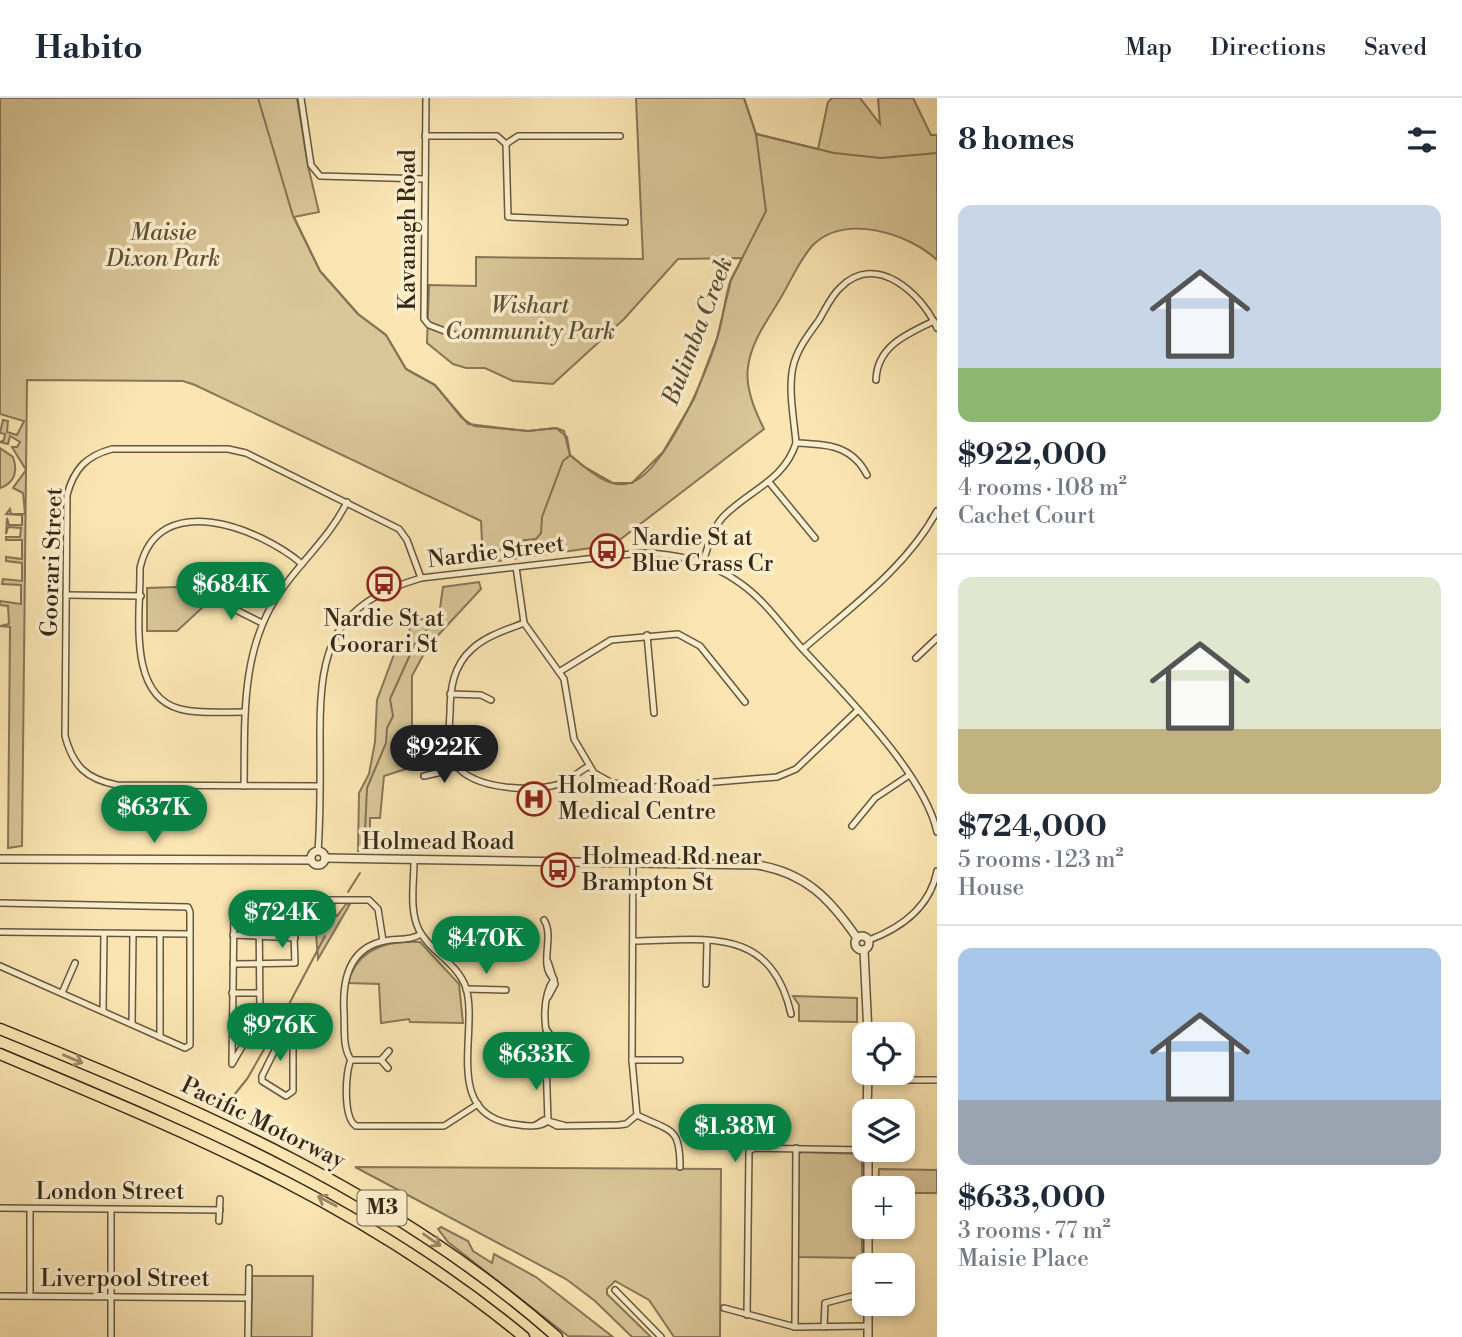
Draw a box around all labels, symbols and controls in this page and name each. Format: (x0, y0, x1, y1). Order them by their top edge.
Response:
text: Habito (35, 28, 143, 69)
text: Map (1125, 33, 1172, 63)
text: Directions (1210, 33, 1326, 63)
text: Saved (1364, 33, 1427, 63)
text: 8 homes (958, 121, 1074, 159)
icon: filters (1403, 121, 1441, 159)
street label: Kavanagh Road (394, 149, 422, 311)
park label: Maisie Dixon Park (105, 219, 220, 273)
icon: home (1137, 251, 1263, 377)
water label: Bulimba Creek (656, 253, 740, 410)
park label: Wishart Community Park (445, 292, 615, 346)
text: $922,000 (958, 436, 1107, 474)
text: 4 rooms · 108 m² (958, 474, 1127, 502)
street label: Goorari Street (35, 487, 69, 637)
text: Cachet Court (958, 502, 1096, 530)
place label: Nardie St at Blue Grass Cr (631, 524, 774, 578)
street label: Nardie Street (426, 530, 566, 574)
bus stop icon: Nardie St at Blue Grass Cr (588, 532, 626, 570)
pin: $684K (182, 562, 280, 622)
bus stop icon: Nardie St at Goorari St (365, 565, 403, 603)
text: $684K (192, 571, 270, 599)
place label: Nardie St at Goorari St (323, 605, 445, 659)
icon: home (1137, 623, 1263, 749)
pin: $922K (395, 726, 493, 785)
text: $922K (406, 734, 482, 762)
place label: Holmead Road Medical Centre (558, 772, 716, 826)
hospital icon: Holmead Road Medical Centre (515, 780, 553, 818)
pin: $637K (105, 786, 203, 845)
text: $637K (117, 794, 191, 822)
text: $724,000 (958, 808, 1107, 846)
street label: Holmead Road (362, 828, 514, 856)
place label: Holmead Rd near Brampton St (581, 843, 762, 897)
text: 5 rooms · 123 m² (958, 846, 1124, 874)
bus stop icon: Holmead Rd near Brampton St (539, 851, 577, 889)
text: House (958, 874, 1024, 902)
pin: $724K (233, 890, 331, 950)
text: $724K (244, 899, 320, 927)
pin: $470K (437, 916, 535, 976)
text: $470K (448, 925, 524, 953)
icon: home (1137, 994, 1263, 1120)
pin: $976K (231, 1004, 329, 1063)
text: $976K (243, 1012, 317, 1040)
map controls (852, 1022, 915, 1316)
button: locate (852, 1022, 915, 1085)
pin: $633K (487, 1032, 585, 1092)
text: $633K (499, 1041, 573, 1069)
one-way arrow (61, 1054, 83, 1067)
street label: Pacific Motorway (176, 1071, 350, 1175)
button: layers (852, 1099, 915, 1162)
pin: $1.38M (678, 1104, 792, 1164)
text: $1.38M (694, 1113, 776, 1141)
button: + (852, 1176, 915, 1239)
street label: London Street (36, 1178, 184, 1206)
text: $633,000 (958, 1179, 1106, 1217)
road number: M3 (358, 1190, 406, 1226)
one-way arrow (317, 1194, 338, 1208)
text: 3 rooms · 77 m² (958, 1217, 1111, 1245)
one-way arrow (422, 1233, 441, 1247)
text: Maisie Place (958, 1245, 1089, 1273)
button: − (852, 1253, 915, 1316)
street label: Liverpool Street (40, 1265, 210, 1293)

